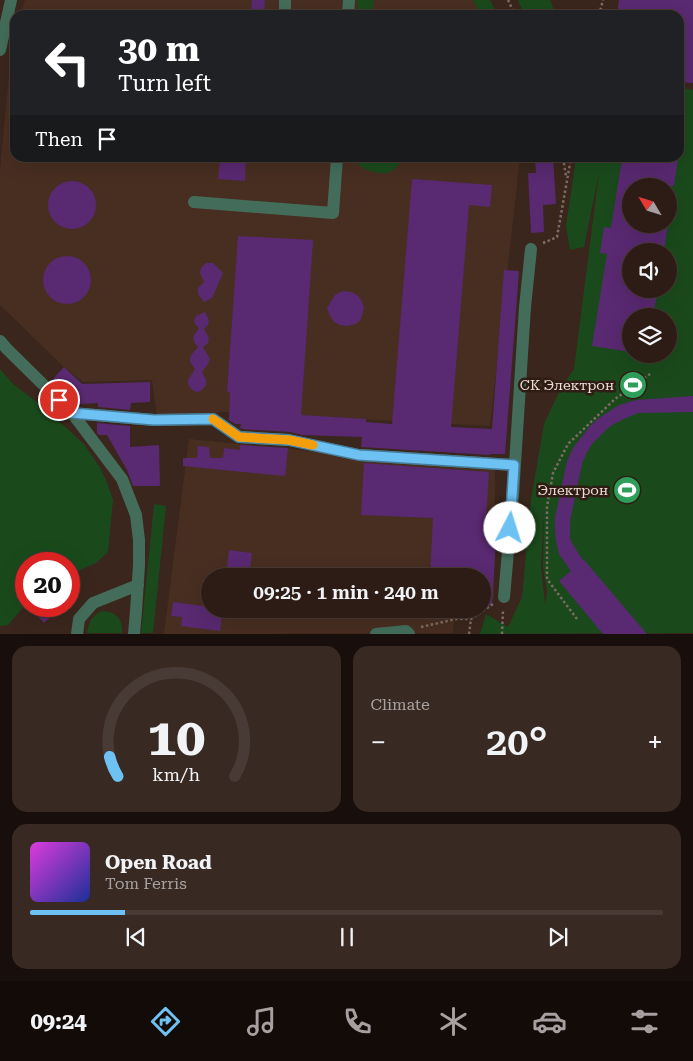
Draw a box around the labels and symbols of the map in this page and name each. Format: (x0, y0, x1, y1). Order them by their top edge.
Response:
north arrow (622, 178, 678, 232)
sports icon: СК Электрон (618, 370, 648, 400)
place label: СК Электрон (520, 377, 614, 393)
pin (38, 379, 80, 421)
sports icon: Электрон (612, 475, 642, 505)
place label: Электрон (538, 482, 608, 498)
position arrow (483, 501, 535, 553)
speed limit sign: 20 (15, 552, 80, 617)

